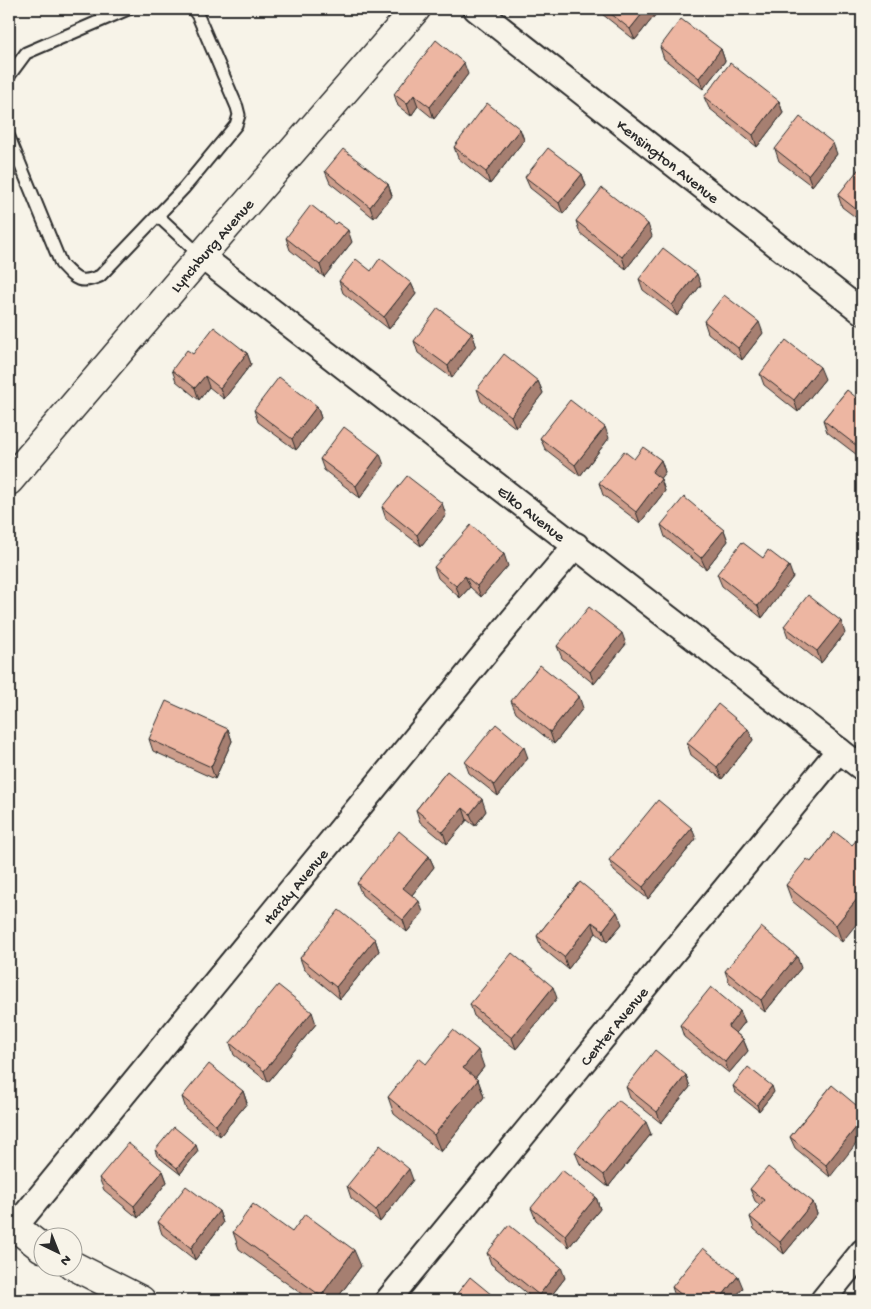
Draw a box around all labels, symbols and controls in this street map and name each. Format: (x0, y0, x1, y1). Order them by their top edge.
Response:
street label: Kensington Avenue (611, 117, 722, 210)
street label: Lynchburg Avenue (168, 195, 260, 298)
street label: Elko Avenue (492, 483, 568, 548)
street label: Hardy Avenue (260, 846, 334, 930)
street label: Center Avenue (578, 984, 654, 1071)
north arrow (32, 1226, 82, 1276)
text: N (56, 1250, 74, 1269)

